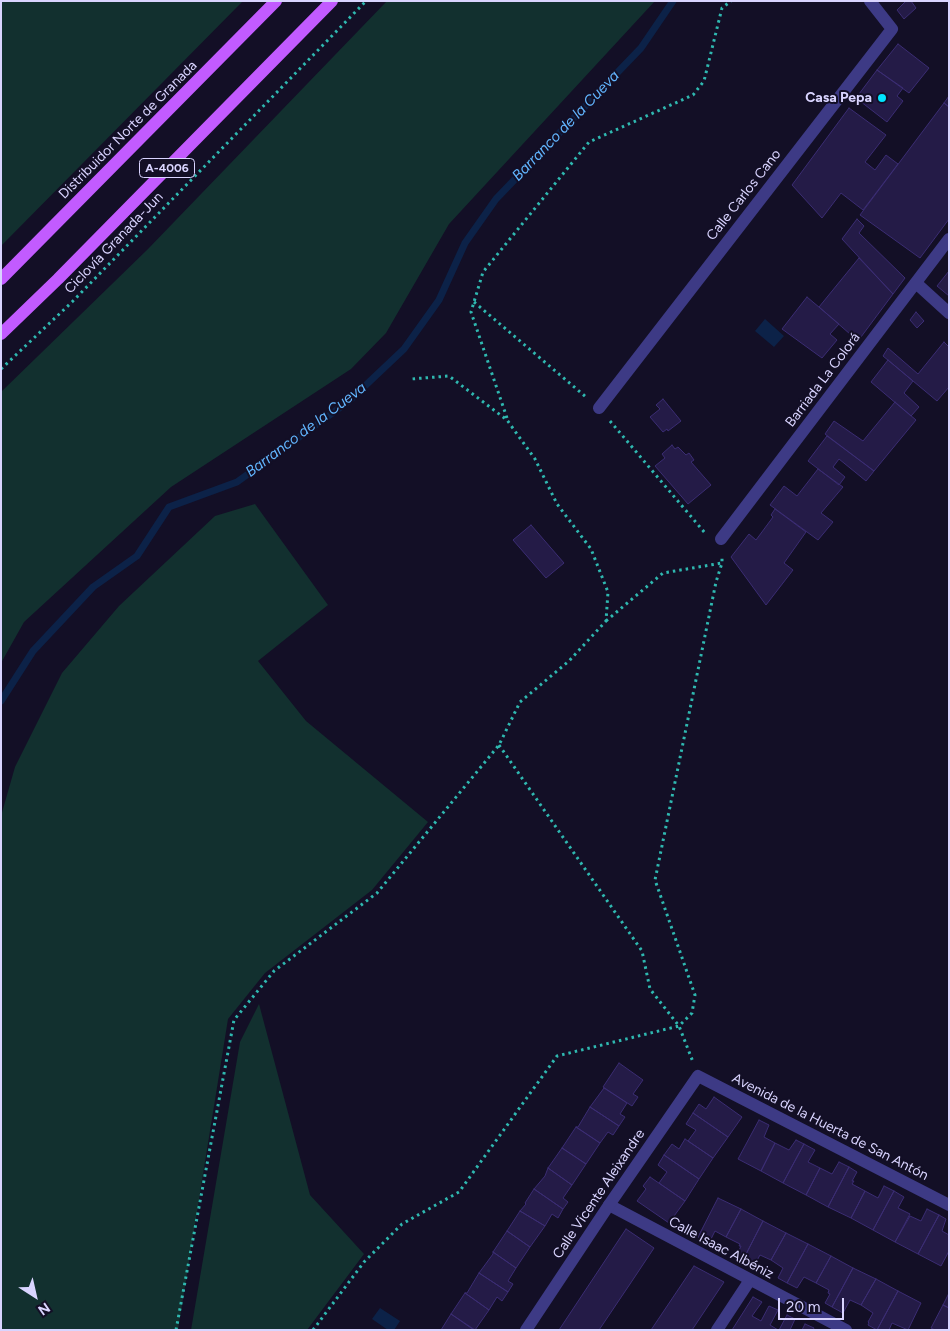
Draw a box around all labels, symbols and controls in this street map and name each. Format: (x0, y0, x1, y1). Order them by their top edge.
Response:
street label: Distribuidor Norte de Granada (55, 57, 201, 203)
water label: Barranco de la Cueva (509, 67, 623, 185)
place label: Casa Pepa (805, 90, 872, 106)
marker: Casa Pepa (876, 92, 888, 104)
street label: Calle Carlos Cano (703, 146, 785, 244)
road number: A-4006 (140, 158, 194, 178)
street label: Ciclovía Granada-Jun (61, 189, 167, 297)
street label: Barriada La Colorá (782, 330, 864, 430)
water label: Barranco de la Cueva (242, 379, 370, 481)
street label: Avenida de la Huerta de San Antón (729, 1070, 931, 1184)
street label: Calle Vicente Aleixandre (549, 1126, 649, 1262)
street label: Calle Isaac Albéniz (666, 1213, 776, 1283)
north arrow (10, 1271, 60, 1321)
scale bar (780, 1288, 846, 1320)
text: 20 m (786, 1298, 820, 1316)
text: N (35, 1299, 53, 1319)

